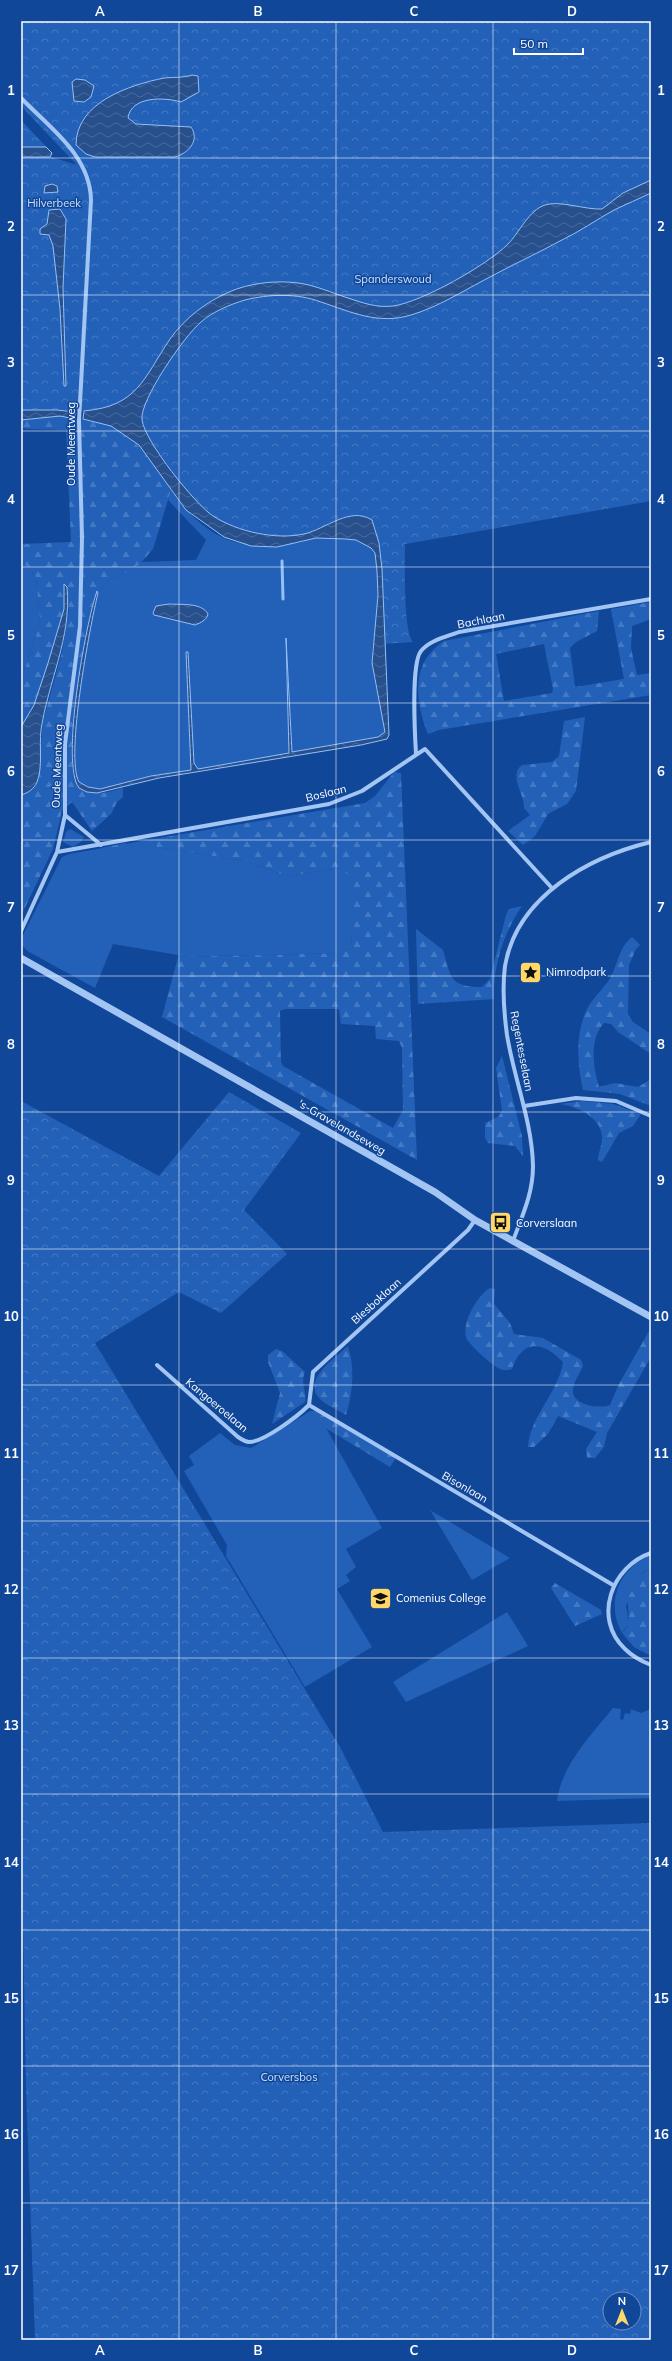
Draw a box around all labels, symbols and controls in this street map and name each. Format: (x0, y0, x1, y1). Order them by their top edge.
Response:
text: A (95, 3, 105, 19)
text: B (254, 3, 263, 19)
text: C (410, 3, 419, 19)
text: D (567, 3, 577, 19)
scale bar (514, 30, 583, 56)
text: 50 m (520, 36, 548, 51)
text: 1 (7, 82, 15, 98)
text: 1 (657, 82, 665, 98)
park label: Hilverbeek (27, 196, 81, 210)
text: 2 (7, 218, 15, 234)
text: 2 (657, 218, 665, 234)
park label: Spanderswoud (354, 272, 432, 286)
text: 3 (7, 354, 15, 370)
text: 3 (657, 354, 665, 370)
street label: Oude Meentweg (64, 402, 78, 486)
text: 4 (7, 491, 15, 507)
text: 4 (657, 491, 665, 507)
street label: Bachlaan (456, 609, 506, 631)
text: 5 (7, 627, 15, 643)
text: 5 (657, 627, 665, 643)
street label: Oude Meentweg (49, 724, 65, 808)
text: 6 (7, 763, 15, 779)
text: 6 (657, 763, 665, 779)
street label: Boslaan (304, 781, 348, 805)
text: 7 (7, 899, 15, 915)
text: 7 (657, 899, 665, 915)
place icon: Nimrodpark (517, 959, 543, 985)
place label: Nimrodpark (546, 965, 606, 979)
street label: Regentesselaan (507, 1010, 537, 1092)
text: 8 (7, 1036, 15, 1052)
text: 8 (657, 1036, 665, 1052)
street label: 's-Gravelandseweg (296, 1096, 388, 1158)
text: 9 (7, 1172, 15, 1188)
text: 9 (657, 1172, 665, 1188)
bus stop icon: Corverslaan (487, 1210, 513, 1236)
place label: Corverslaan (516, 1216, 577, 1230)
street label: Blesboklaan (348, 1275, 404, 1327)
text: 10 (3, 1308, 19, 1324)
text: 10 (653, 1308, 669, 1324)
street label: Kangoeroelaan (183, 1375, 251, 1435)
text: 11 (3, 1445, 19, 1461)
text: 11 (653, 1445, 669, 1461)
street label: Bisonlaan (440, 1468, 490, 1506)
text: 12 (3, 1581, 19, 1597)
text: 12 (653, 1581, 669, 1597)
school or university icon: Comenius College (368, 1585, 394, 1611)
place label: Comenius College (396, 1591, 486, 1605)
text: 13 (3, 1717, 19, 1733)
text: 13 (653, 1717, 669, 1733)
text: 14 (3, 1854, 19, 1870)
text: 14 (653, 1854, 669, 1870)
text: 15 (3, 1990, 19, 2006)
text: 15 (653, 1990, 669, 2006)
park label: Corversbos (260, 2070, 318, 2084)
text: 16 (3, 2126, 19, 2142)
text: 16 (653, 2126, 669, 2142)
text: 17 (3, 2262, 19, 2278)
text: 17 (653, 2262, 669, 2278)
north arrow (602, 2291, 642, 2331)
text: N (618, 2294, 626, 2308)
text: A (95, 2342, 105, 2358)
text: B (254, 2342, 263, 2358)
text: C (410, 2342, 419, 2358)
text: D (567, 2342, 577, 2358)

